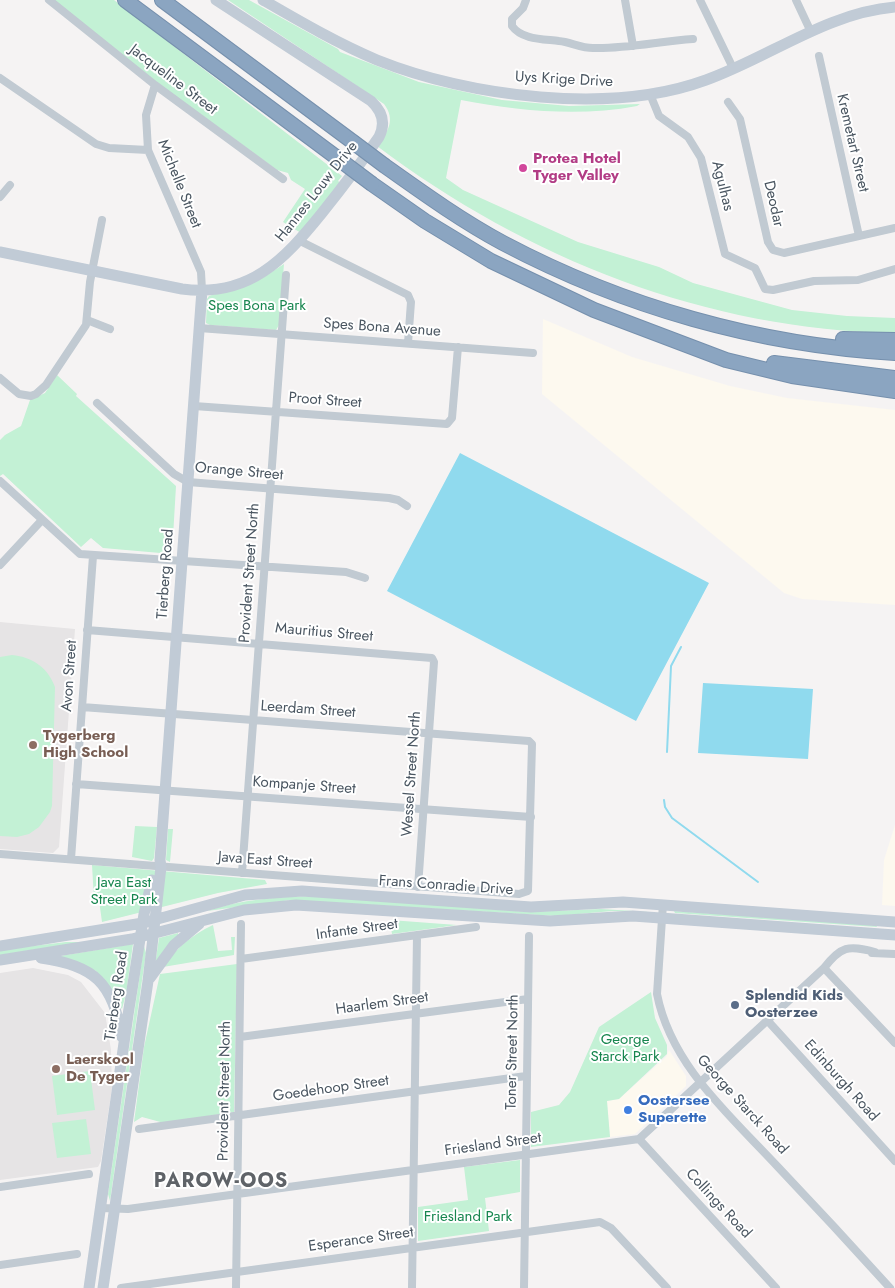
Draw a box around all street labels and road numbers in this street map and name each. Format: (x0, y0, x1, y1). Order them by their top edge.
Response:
street label: Jacqueline Street (126, 41, 220, 119)
street label: Uys Krige Drive (515, 68, 613, 92)
street label: Kremetart Street (832, 92, 872, 194)
street label: Michelle Street (153, 137, 205, 231)
street label: Hannes Louw Drive (272, 138, 362, 246)
street label: Agulhas (707, 159, 737, 213)
street label: Deodar (759, 179, 787, 229)
street label: Spes Bona Avenue (323, 315, 441, 341)
street label: Proot Street (288, 389, 362, 413)
street label: Orange Street (194, 459, 284, 485)
street label: Provident Street North (236, 502, 264, 644)
street label: Tierberg Road (154, 528, 178, 620)
street label: Mauritius Street (274, 620, 374, 646)
street label: Avon Street (59, 640, 81, 712)
street label: Leerdam Street (260, 698, 356, 722)
street label: Wessel Street North (399, 711, 425, 837)
street label: Kompanje Street (252, 773, 356, 799)
street label: Java East Street (217, 849, 313, 873)
street label: Frans Conradie Drive (378, 872, 514, 900)
street label: Infante Street (315, 915, 399, 945)
street label: Tierberg Road (102, 950, 132, 1042)
street label: Haarlem Street (334, 989, 430, 1019)
street label: Toner Street North (503, 994, 523, 1110)
street label: Provident Street North (215, 1021, 235, 1161)
street label: Edinburgh Road (800, 1037, 882, 1125)
street label: George Starck Road (693, 1051, 791, 1159)
street label: Goedehoop Street (272, 1072, 390, 1106)
street label: Friesland Street (444, 1129, 542, 1161)
street label: Collings Road (681, 1165, 755, 1243)
street label: Esperance Street (307, 1224, 415, 1256)

